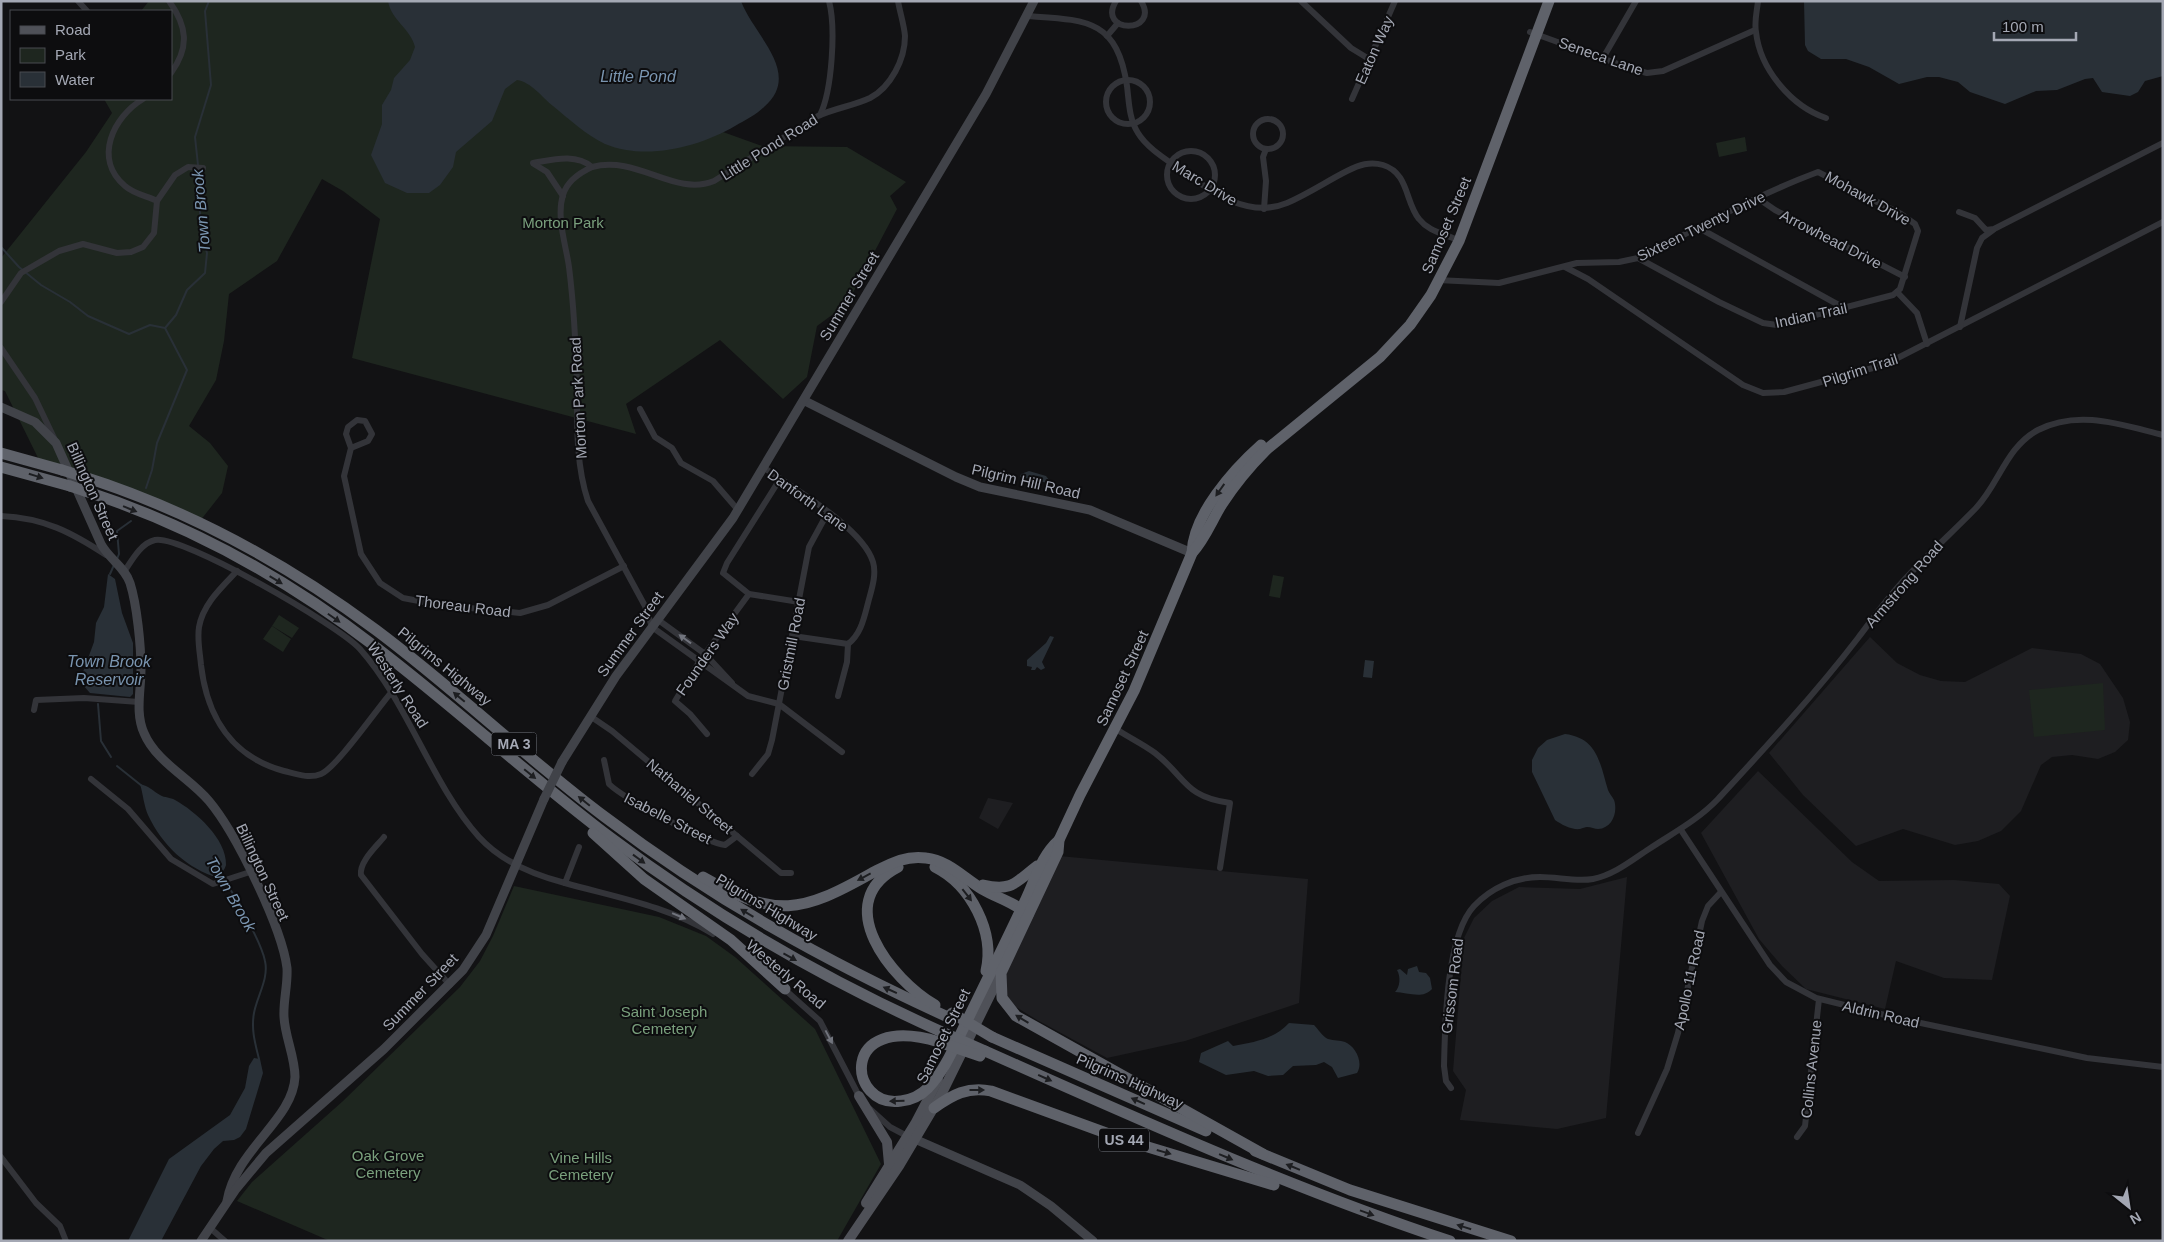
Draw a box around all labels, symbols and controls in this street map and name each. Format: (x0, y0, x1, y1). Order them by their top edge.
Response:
legend (10, 10, 172, 100)
scale bar (1994, 10, 2076, 42)
street label: Eaton Way (1351, 13, 1397, 87)
text: 100 m (2002, 18, 2044, 35)
text: Road (55, 21, 91, 38)
street label: Seneca Lane (1556, 34, 1646, 78)
text: Park (55, 46, 86, 63)
water label: Little Pond (600, 68, 677, 85)
text: Water (55, 71, 94, 88)
street label: Little Pond Road (717, 110, 821, 184)
street label: Marc Drive (1170, 157, 1240, 209)
water label: Town Brook (189, 167, 213, 254)
street label: Mohawk Drive (1822, 168, 1914, 228)
street label: Samoset Street (1418, 173, 1474, 276)
street label: Sixteen Twenty Drive (1634, 188, 1768, 264)
street label: Arrowhead Drive (1777, 206, 1885, 272)
park label: Morton Park (522, 214, 604, 231)
street label: Summer Street (816, 248, 883, 344)
street label: Indian Trail (1773, 299, 1849, 331)
street label: Morton Park Road (566, 337, 590, 459)
street label: Pilgrim Trail (1820, 350, 1900, 390)
street label: Billington Street (64, 440, 122, 543)
street label: Pilgrim Hill Road (970, 460, 1082, 502)
street label: Danforth Lane (765, 465, 851, 535)
one-way arrow (28, 472, 43, 480)
one-way arrow (1215, 483, 1225, 497)
one-way arrow (123, 505, 138, 513)
street label: Armstrong Road (1862, 537, 1946, 631)
one-way arrow (269, 576, 284, 584)
street label: Summer Street (593, 588, 667, 680)
street label: Thoreau Road (414, 592, 512, 620)
street label: Gristmill Road (774, 596, 808, 692)
street label: Founders Way (672, 609, 742, 699)
one-way arrow (328, 613, 341, 623)
street label: Pilgrims Highway (395, 623, 495, 709)
street label: Samoset Street (1092, 627, 1152, 728)
one-way arrow (678, 634, 692, 644)
street label: Westerly Road (364, 639, 432, 731)
water label: Town Brook Reservoir (67, 653, 152, 688)
one-way arrow (453, 692, 466, 703)
road number: MA 3 (492, 732, 536, 756)
street label: Nathaniel Street (643, 755, 737, 838)
one-way arrow (523, 768, 536, 779)
street label: Isabelle Street (621, 789, 715, 848)
one-way arrow (578, 796, 591, 807)
street label: Billington Street (233, 821, 293, 924)
water label: Town Brook (203, 853, 260, 935)
one-way arrow (632, 854, 646, 864)
street label: Pilgrims Highway (713, 870, 821, 944)
one-way arrow (858, 873, 871, 882)
one-way arrow (961, 888, 972, 901)
one-way arrow (740, 909, 753, 918)
one-way arrow (672, 913, 686, 921)
street label: Apollo 11 Road (1670, 929, 1708, 1031)
street label: Westerly Road (743, 936, 829, 1012)
street label: Grissom Road (1438, 937, 1466, 1035)
street label: Summer Street (379, 949, 462, 1034)
one-way arrow (783, 952, 797, 961)
street label: Samoset Street (913, 985, 974, 1086)
one-way arrow (883, 986, 897, 994)
street label: Aldrin Road (1841, 997, 1921, 1031)
park label: Saint Joseph Cemetery (621, 1003, 707, 1037)
one-way arrow (1015, 1015, 1028, 1024)
street label: Collins Avenue (1797, 1019, 1825, 1119)
one-way arrow (825, 1031, 834, 1044)
street label: Pilgrims Highway (1074, 1050, 1186, 1112)
one-way arrow (1038, 1074, 1052, 1082)
one-way arrow (970, 1086, 986, 1094)
one-way arrow (1131, 1096, 1145, 1104)
one-way arrow (888, 1097, 904, 1105)
road number: US 44 (1099, 1128, 1149, 1152)
park label: Oak Grove Cemetery (352, 1147, 424, 1181)
park label: Vine Hills Cemetery (548, 1149, 614, 1183)
one-way arrow (1157, 1149, 1172, 1157)
one-way arrow (1219, 1153, 1233, 1161)
one-way arrow (1286, 1162, 1300, 1170)
north arrow (2104, 1182, 2154, 1232)
text: N (2127, 1209, 2144, 1228)
one-way arrow (1359, 1210, 1374, 1217)
one-way arrow (1456, 1223, 1471, 1231)

